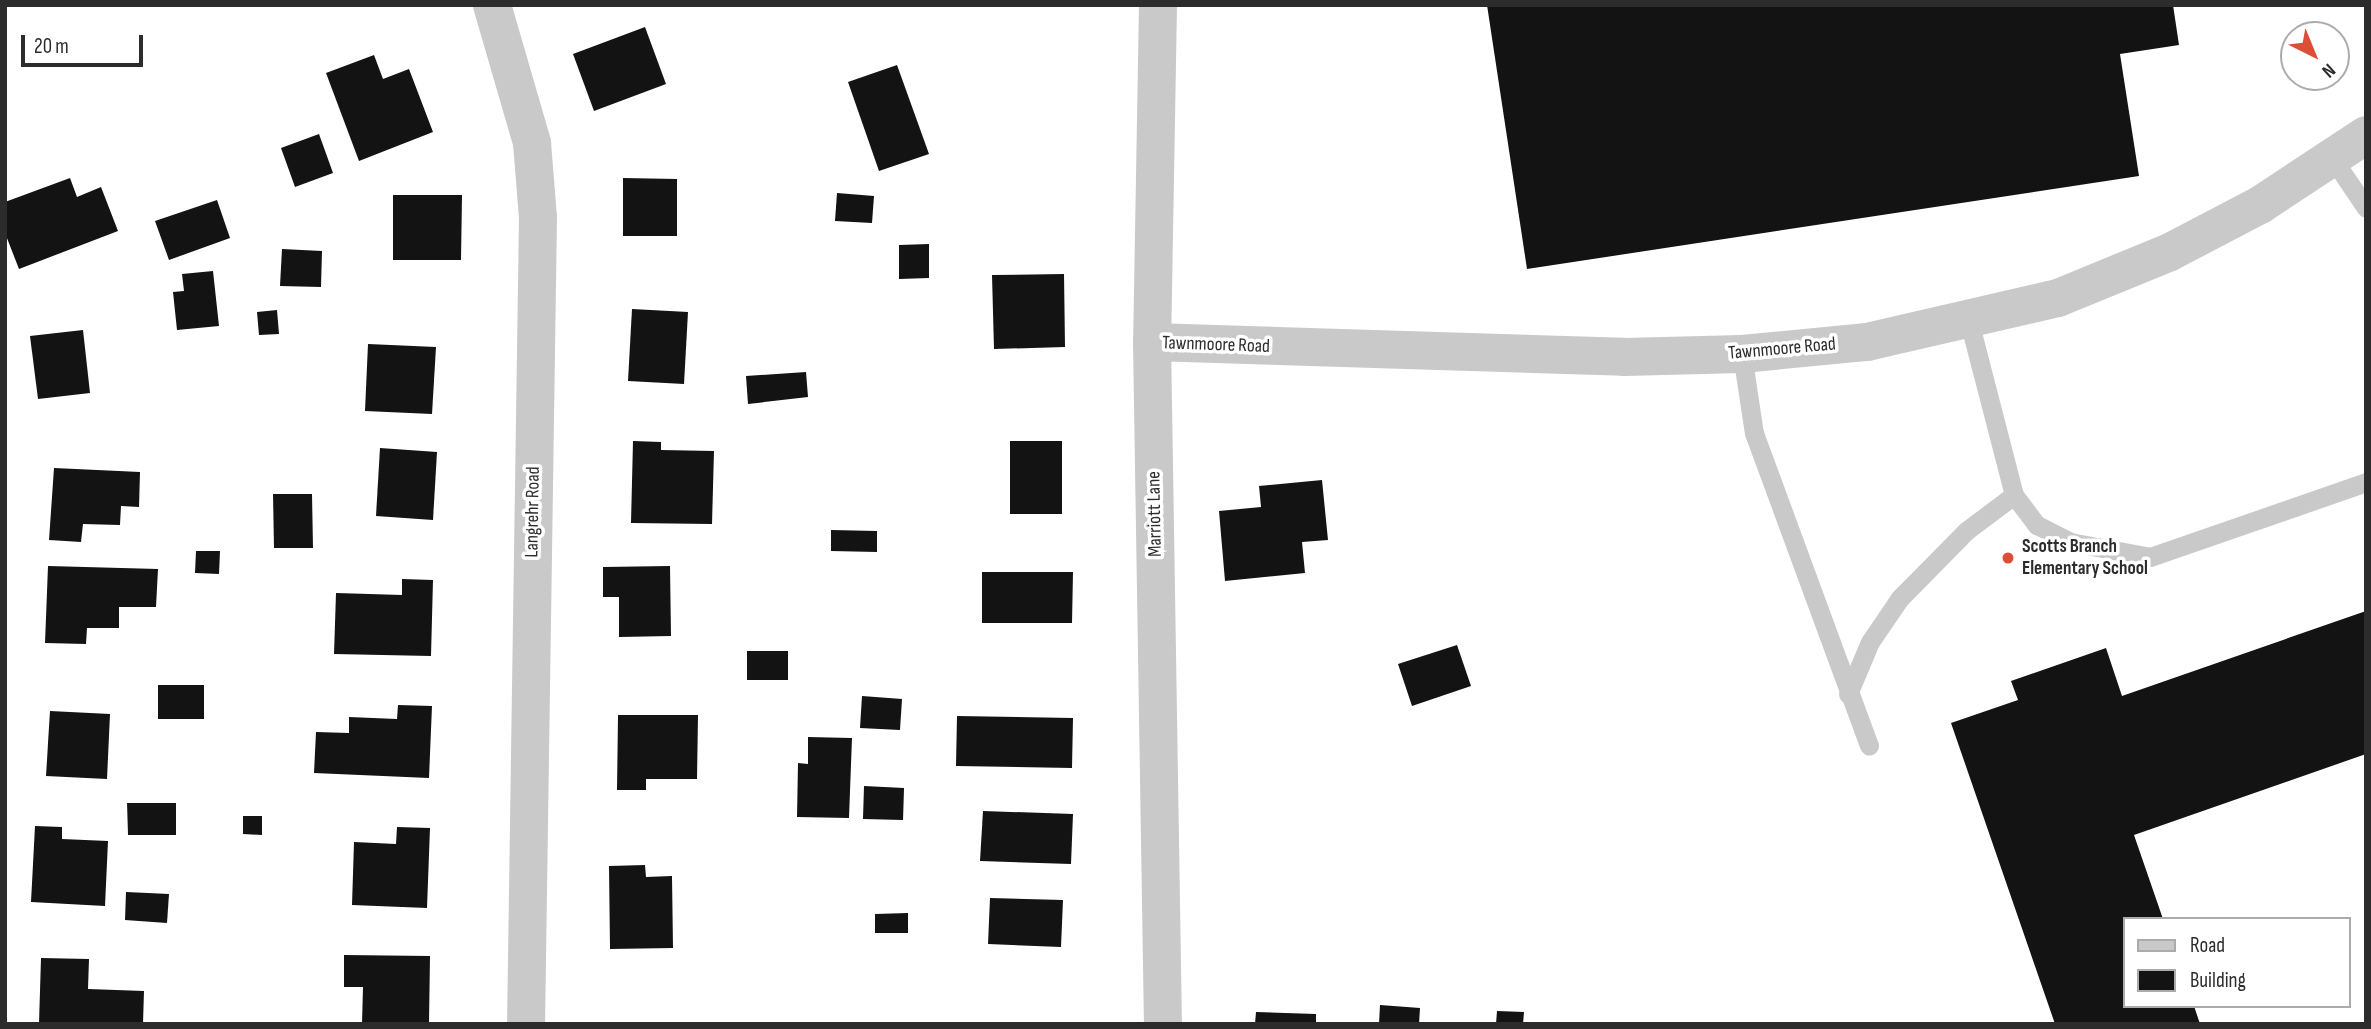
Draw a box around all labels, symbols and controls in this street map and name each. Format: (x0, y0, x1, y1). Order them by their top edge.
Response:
scale bar (24, 21, 147, 65)
north arrow (2280, 21, 2350, 91)
text: 20 m (34, 34, 69, 59)
text: N (2317, 58, 2340, 82)
street label: Tawnmoore Road (1162, 332, 1270, 358)
street label: Tawnmoore Road (1727, 333, 1837, 365)
street label: Langrehr Road (521, 466, 545, 558)
street label: Marriott Lane (1143, 471, 1167, 557)
place label: Scotts Branch Elementary School (2022, 536, 2148, 580)
marker: Scotts Branch Elementary School (2000, 550, 2016, 566)
legend (2122, 917, 2350, 1008)
text: Road (2190, 933, 2225, 958)
text: Building (2190, 968, 2246, 993)

